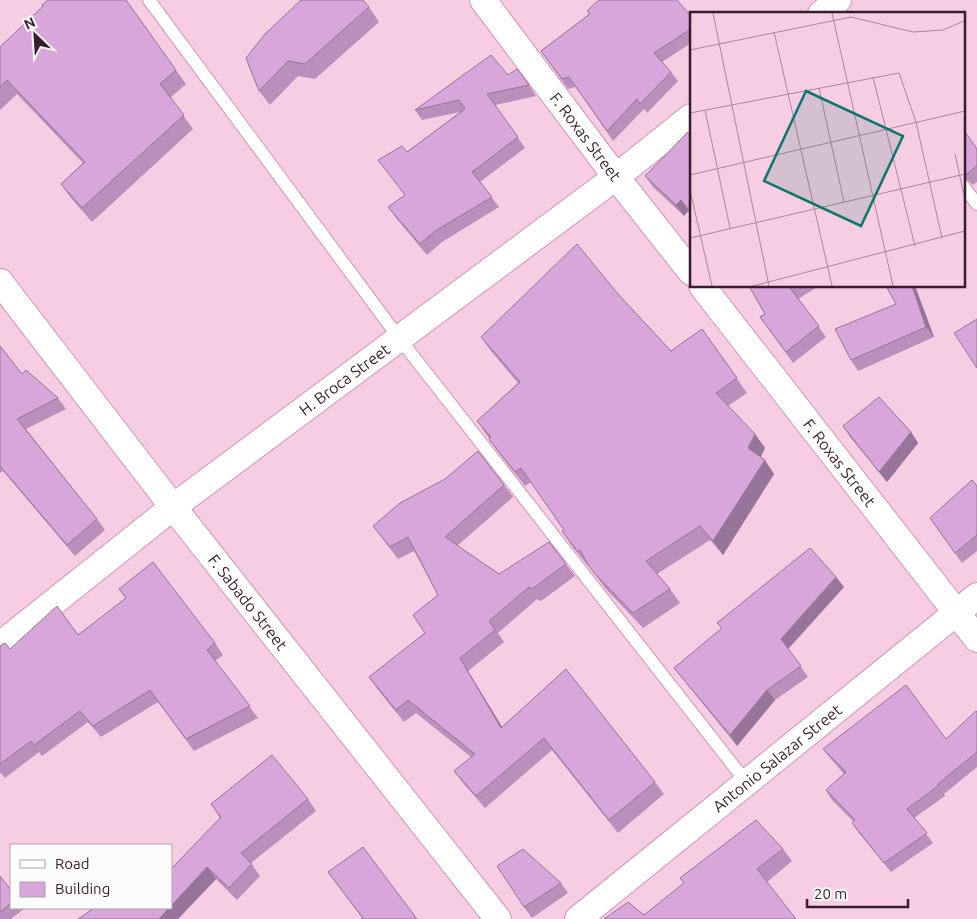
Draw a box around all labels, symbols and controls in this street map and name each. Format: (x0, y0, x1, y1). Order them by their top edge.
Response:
north arrow (10, 10, 60, 60)
inset map (690, 12, 964, 288)
text: N (21, 14, 38, 33)
street label: F. Roxas Street (547, 89, 625, 185)
street label: H. Broca Street (296, 339, 394, 419)
street label: F. Roxas Street (800, 415, 880, 511)
street label: F. Sabado Street (205, 551, 292, 654)
street label: Antonio Salazar Street (709, 700, 846, 815)
legend (10, 844, 172, 909)
text: Road (55, 855, 90, 872)
scale bar (807, 876, 908, 908)
text: Building (55, 880, 110, 897)
text: 20 m (814, 885, 847, 902)

